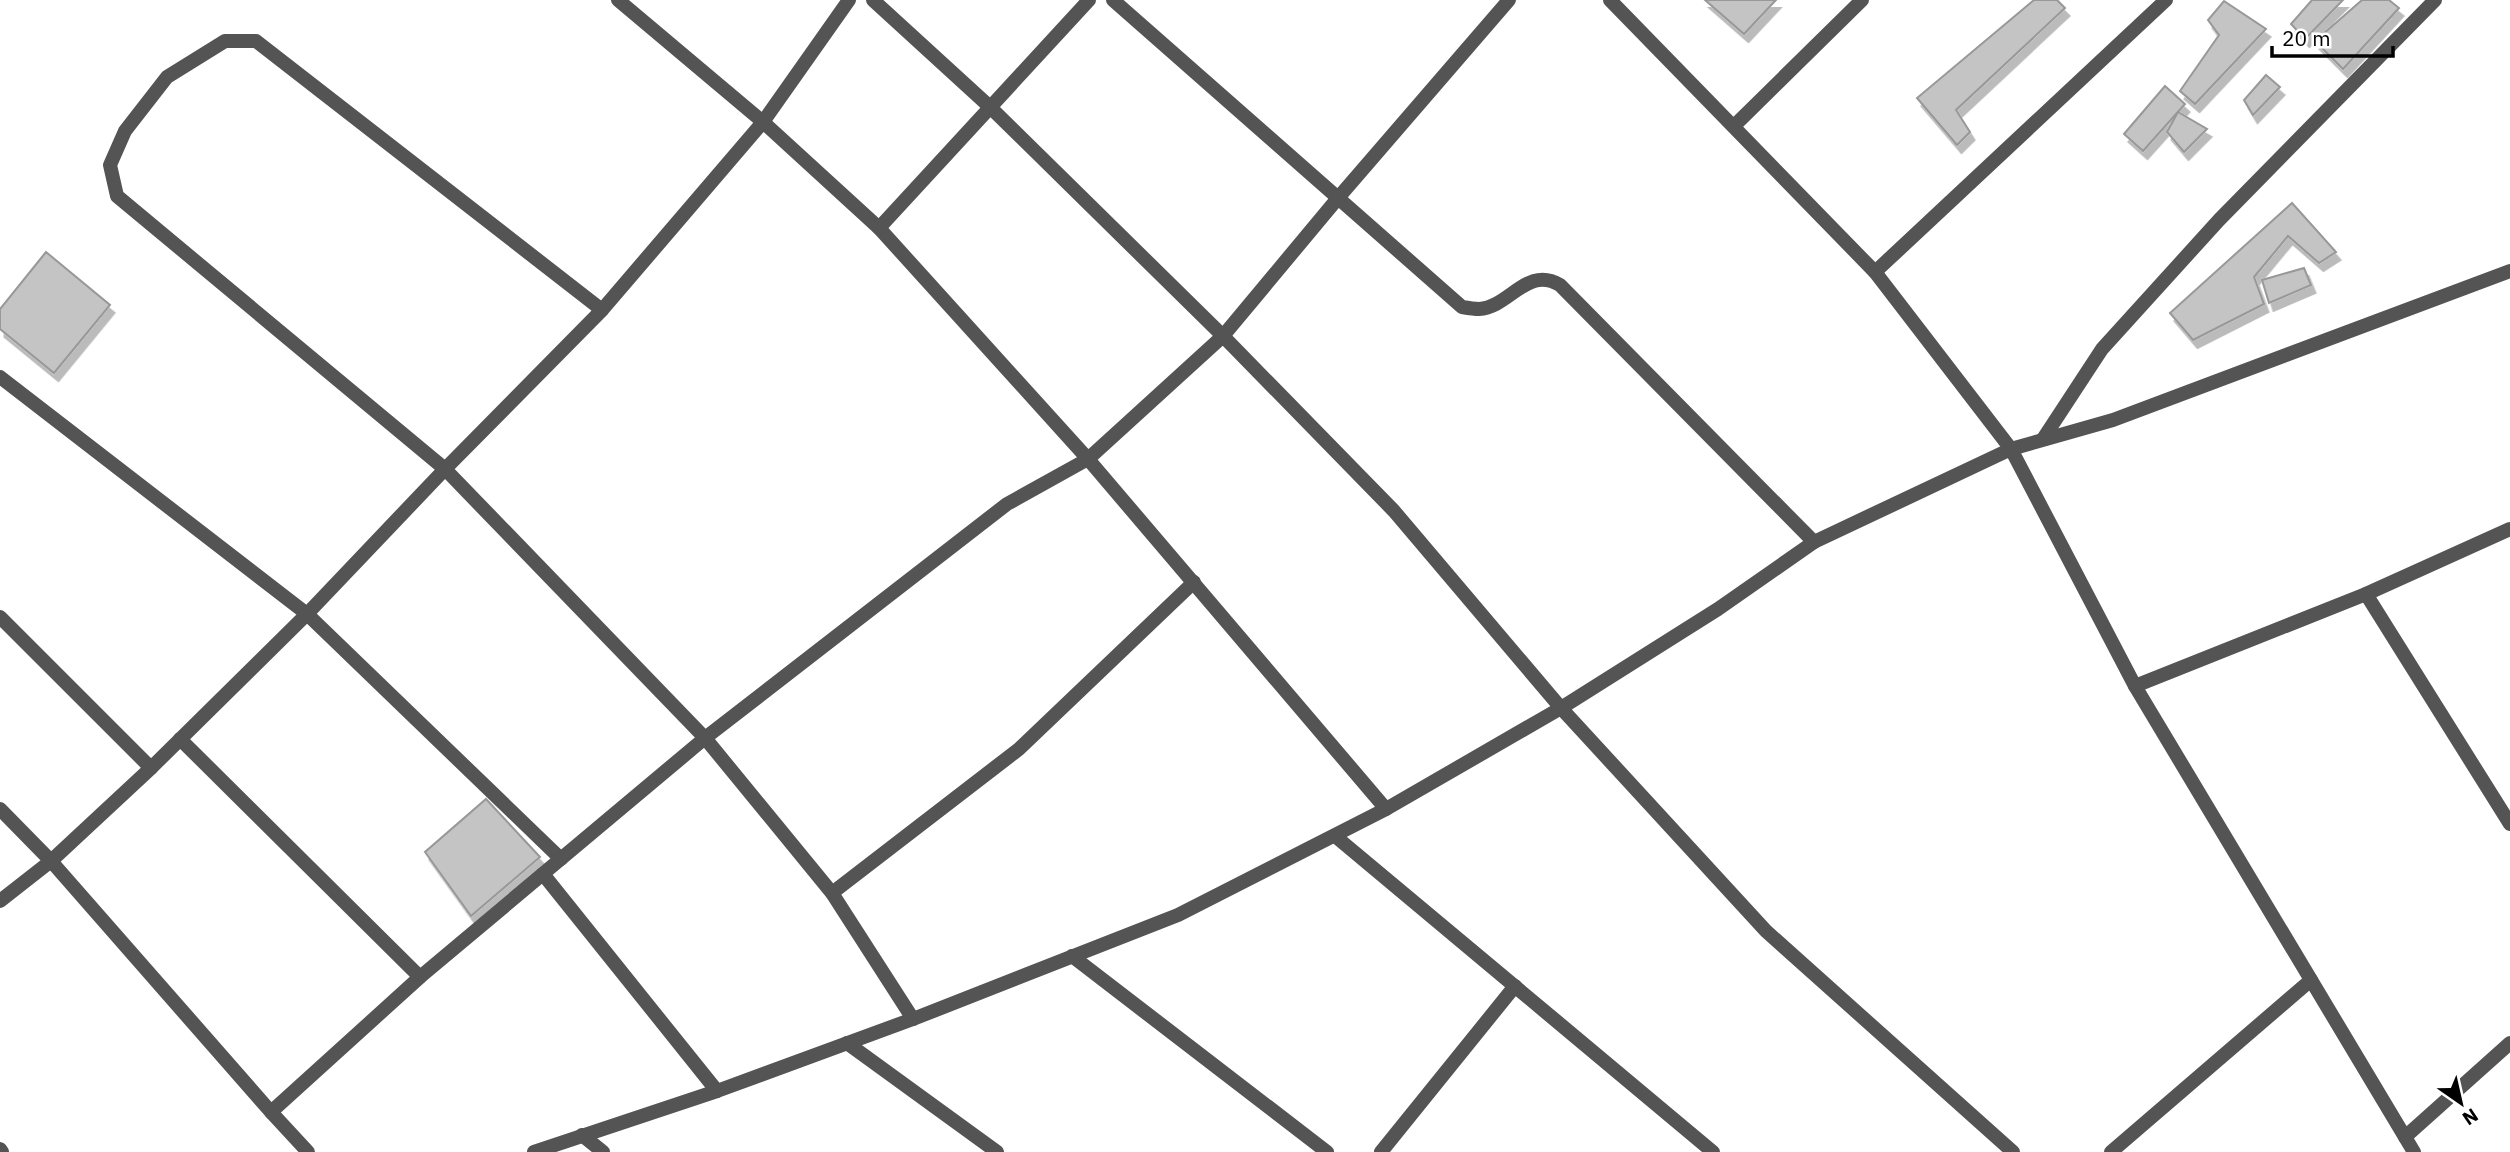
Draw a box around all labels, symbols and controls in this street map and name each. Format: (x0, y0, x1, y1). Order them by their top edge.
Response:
scale bar (2272, 14, 2393, 58)
text: 20 m (2282, 24, 2331, 52)
north arrow (2426, 1068, 2496, 1138)
text: N (2458, 1103, 2483, 1131)

